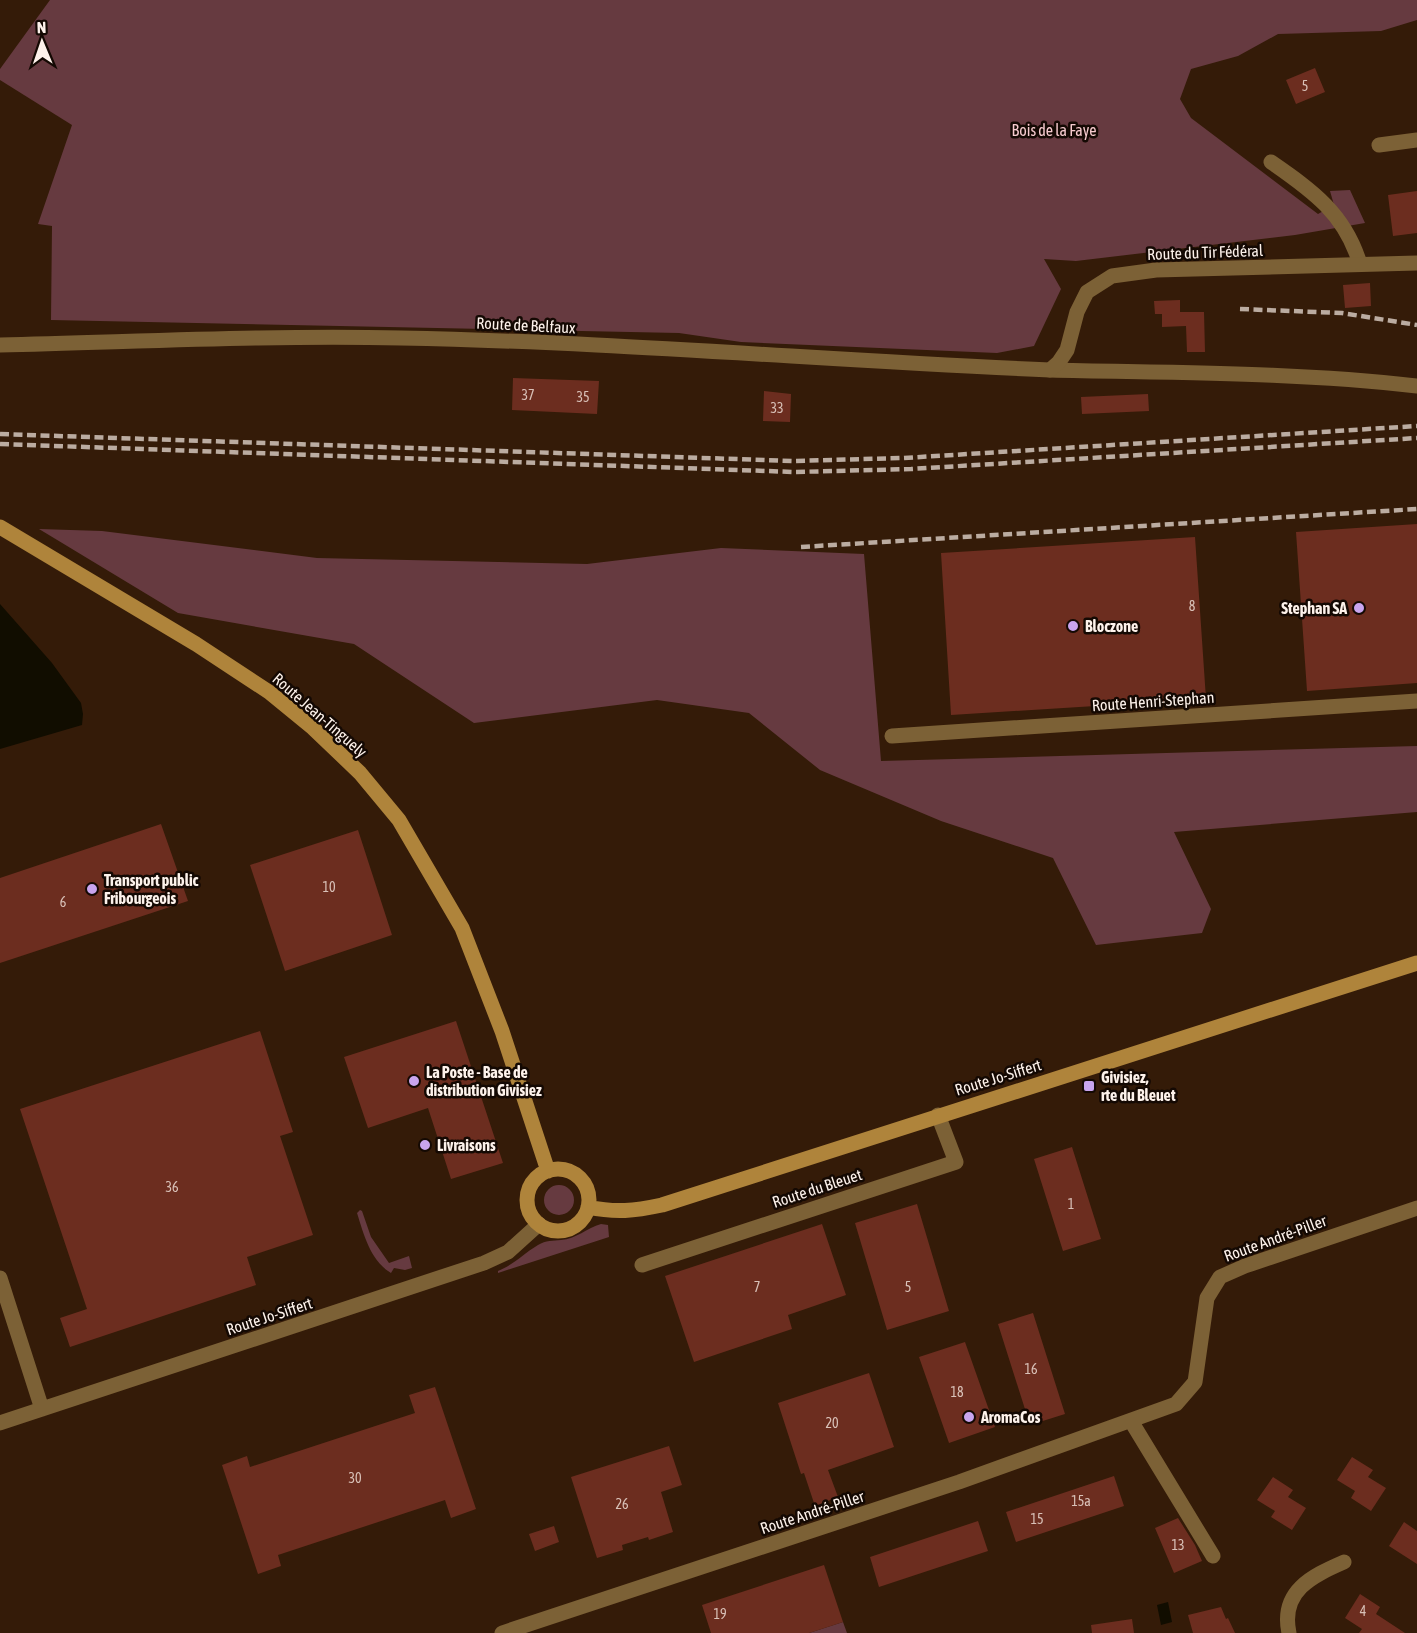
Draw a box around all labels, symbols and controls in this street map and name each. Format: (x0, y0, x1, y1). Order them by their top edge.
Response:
north arrow (12, 12, 72, 72)
text: N (36, 18, 47, 36)
house number: 5 (1302, 78, 1308, 94)
park label: Bois de la Faye (1012, 121, 1096, 140)
street label: Route du Tir Fédéral (1147, 241, 1264, 263)
street label: Route de Belfaux (476, 313, 577, 337)
house number: 37 (521, 387, 535, 403)
house number: 35 (576, 389, 590, 405)
house number: 33 (770, 400, 784, 416)
house number: 8 (1189, 598, 1196, 614)
place label: Stephan SA (1281, 599, 1347, 617)
marker: Stephan SA (1352, 601, 1366, 615)
place label: Bloczone (1085, 617, 1138, 635)
marker: Bloczone (1066, 619, 1080, 633)
street label: Route Jean-Tinguely (269, 669, 371, 762)
street label: Route Henri-Stephan (1091, 688, 1215, 715)
place label: Transport public Fribourgeois (104, 871, 199, 907)
house number: 10 (322, 879, 336, 895)
marker: Transport public Fribourgeois (85, 882, 99, 896)
house number: 6 (60, 894, 67, 910)
street label: Route Jo-Siffert (953, 1055, 1044, 1099)
place label: La Poste - Base de distribution Givisiez (426, 1063, 542, 1099)
place label: Givisiez, rte du Bleuet (1101, 1068, 1176, 1104)
marker: La Poste - Base de distribution Givisiez (407, 1074, 421, 1088)
marker: Givisiez, rte du Bleuet (1082, 1079, 1096, 1093)
place label: Livraisons (437, 1136, 496, 1154)
marker: Livraisons (418, 1138, 432, 1152)
street label: Route du Bleuet (770, 1165, 864, 1211)
house number: 36 (165, 1179, 179, 1195)
house number: 1 (1068, 1196, 1074, 1212)
street label: Route André-Piller (1221, 1211, 1329, 1265)
house number: 7 (754, 1279, 760, 1295)
house number: 5 (905, 1279, 911, 1295)
street label: Route Jo-Siffert (224, 1294, 315, 1338)
house number: 16 (1024, 1361, 1038, 1377)
house number: 18 (950, 1384, 964, 1400)
place label: AromaCos (980, 1408, 1041, 1426)
marker: AromaCos (962, 1410, 976, 1424)
house number: 20 (825, 1415, 839, 1431)
house number: 30 (348, 1470, 362, 1486)
street label: Route André-Piller (758, 1487, 866, 1537)
house number: 15a (1071, 1493, 1091, 1509)
house number: 26 (615, 1496, 629, 1512)
house number: 15 (1030, 1511, 1044, 1527)
house number: 13 (1171, 1537, 1185, 1553)
house number: 4 (1360, 1603, 1367, 1619)
house number: 19 (713, 1606, 727, 1622)

